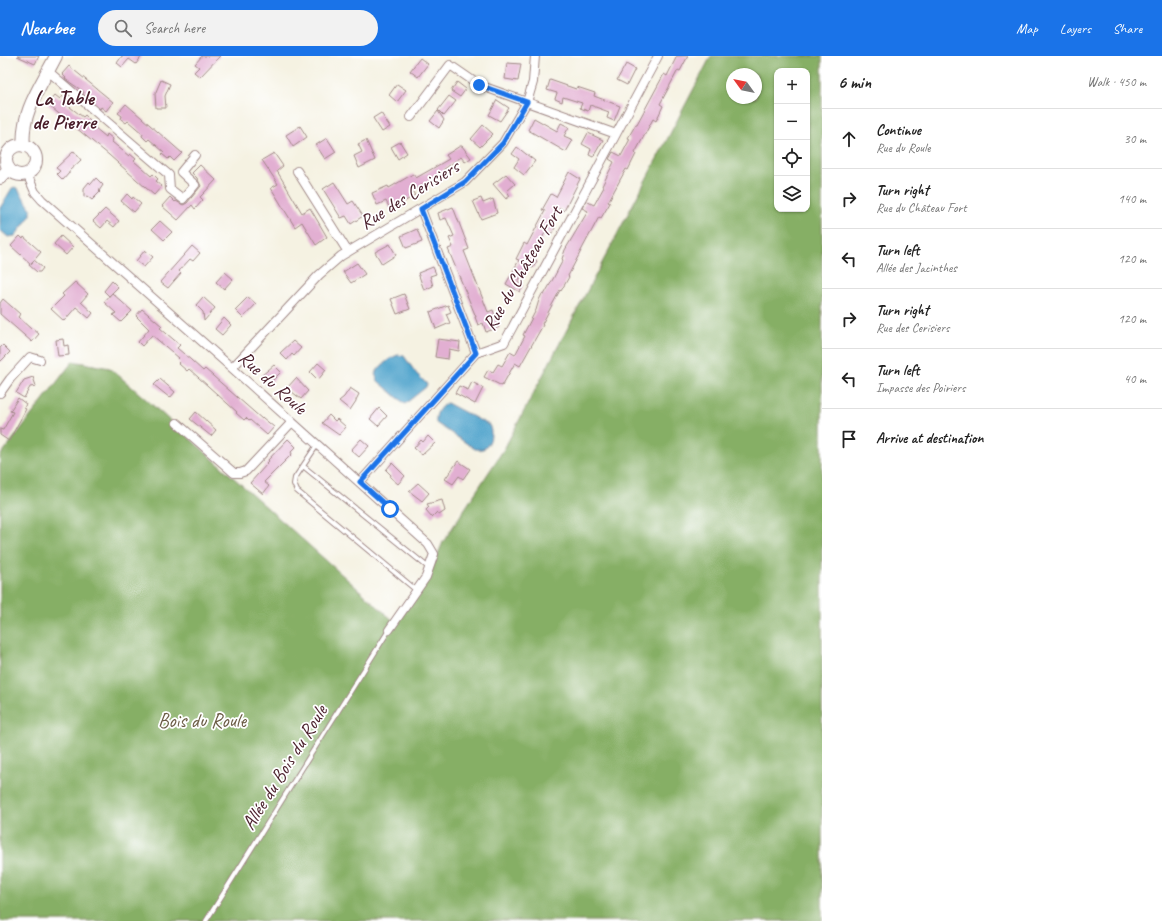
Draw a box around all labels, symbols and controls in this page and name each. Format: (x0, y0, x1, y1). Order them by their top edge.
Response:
search box (98, 10, 378, 46)
text: Nearbee (20, 16, 74, 40)
icon: search (112, 17, 134, 39)
text: Search here (144, 19, 205, 38)
text: Map (1016, 20, 1038, 37)
text: Layers (1060, 20, 1091, 37)
text: Share (1113, 20, 1142, 37)
north arrow (726, 68, 762, 104)
map controls (774, 68, 810, 212)
button: + (774, 68, 810, 104)
text: 6 min (838, 72, 871, 93)
text: Walk · 450 m (1087, 74, 1146, 90)
route end (470, 76, 488, 94)
district label: La Table de Pierre (32, 85, 98, 135)
button: − (774, 104, 810, 140)
text: Continue (876, 121, 921, 140)
icon: ahead (838, 128, 860, 150)
text: 30 m (1124, 131, 1146, 147)
button: locate (774, 140, 810, 176)
text: Rue du Roule (876, 140, 931, 156)
street label: Rue des Cerisiers (355, 153, 466, 235)
button: layers (774, 176, 810, 212)
text: Turn right (876, 181, 929, 200)
icon: right (838, 188, 860, 210)
text: 140 m (1118, 191, 1146, 207)
street label: Rue du Château Fort (477, 200, 569, 335)
text: Rue du Château Fort (876, 200, 966, 216)
text: Turn left (876, 241, 919, 260)
icon: left (838, 248, 860, 270)
text: 120 m (1118, 251, 1146, 267)
text: Allée des Jacinthes (876, 260, 957, 276)
text: Turn right (876, 301, 929, 320)
icon: right (838, 308, 860, 330)
text: 120 m (1118, 311, 1146, 327)
text: Rue des Cerisiers (876, 320, 949, 336)
street label: Rue du Roule (233, 345, 313, 421)
text: Turn left (876, 361, 919, 380)
icon: left (838, 368, 860, 390)
text: 40 m (1124, 371, 1146, 387)
text: Impasse des Poiriers (876, 380, 965, 396)
icon: arrive (838, 428, 860, 450)
text: Arrive at destination (876, 429, 983, 448)
route start (381, 500, 399, 518)
street label: Allée du Bois du Roule (236, 699, 334, 834)
park label: Bois du Roule (158, 708, 247, 733)

